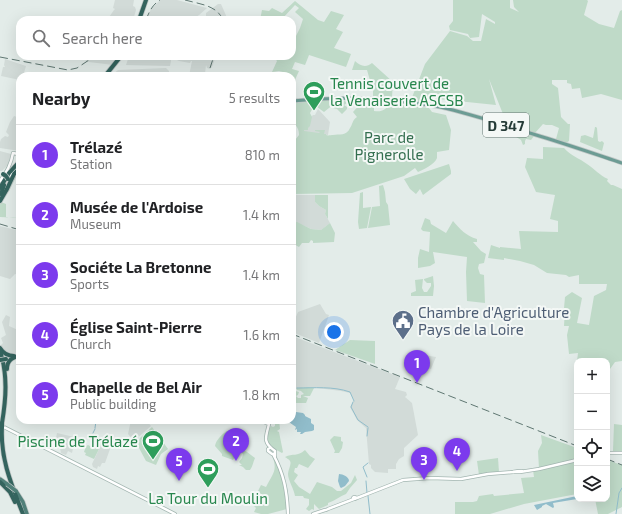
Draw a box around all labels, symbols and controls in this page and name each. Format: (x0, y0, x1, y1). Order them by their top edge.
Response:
search box (16, 16, 296, 60)
icon: search (30, 27, 52, 49)
text: Search here (62, 29, 143, 47)
place label: Tennis couvert de la Venaiserie ASCSB (330, 74, 463, 109)
sports icon: Tennis couvert de la Venaiserie ASCSB (301, 79, 327, 112)
text: Nearby (32, 88, 90, 108)
text: 5 results (229, 90, 280, 106)
road number: D 347 (483, 113, 529, 137)
park label: Parc de Pignerolle (354, 128, 424, 163)
text: Trélazé (70, 138, 122, 156)
text: 1 (42, 147, 48, 163)
text: 810 m (245, 147, 280, 163)
text: Station (70, 156, 112, 172)
text: Musée de l'Ardoise (70, 198, 203, 216)
text: 2 (41, 207, 49, 223)
text: 1.4 km (243, 207, 280, 223)
text: Museum (70, 216, 121, 232)
text: Sociéte La Bretonne (70, 258, 211, 276)
text: 3 (41, 267, 49, 283)
text: 1.4 km (243, 267, 280, 283)
text: Sports (70, 276, 109, 292)
place label: Chambre d'Agriculture Pays de la Loire (418, 303, 569, 338)
public building icon: Chambre d'Agriculture Pays de la Loire (390, 308, 416, 341)
text: Église Saint-Pierre (70, 318, 202, 336)
your location (324, 322, 344, 342)
text: 4 (41, 327, 49, 343)
text: 1.6 km (244, 327, 280, 343)
text: Church (70, 336, 111, 352)
pin: 1 (404, 350, 430, 383)
map controls (574, 358, 610, 502)
button: + (574, 358, 610, 394)
text: Chapelle de Bel Air (70, 378, 202, 396)
text: 5 (41, 387, 49, 403)
text: 1.8 km (243, 387, 280, 403)
button: − (574, 394, 610, 430)
text: Public building (70, 396, 156, 412)
sports icon: Piscine de Trélazé (140, 428, 166, 461)
pin: 2 (223, 428, 249, 461)
button: locate (574, 430, 610, 466)
place label: Piscine de Trélazé (17, 432, 138, 450)
pin: 4 (444, 438, 470, 471)
pin: 3 (411, 447, 437, 480)
pin: 5 (166, 448, 192, 481)
sports icon: La Tour du Moulin (195, 456, 221, 489)
button: layers (574, 466, 610, 502)
place label: La Tour du Moulin (148, 489, 268, 507)

